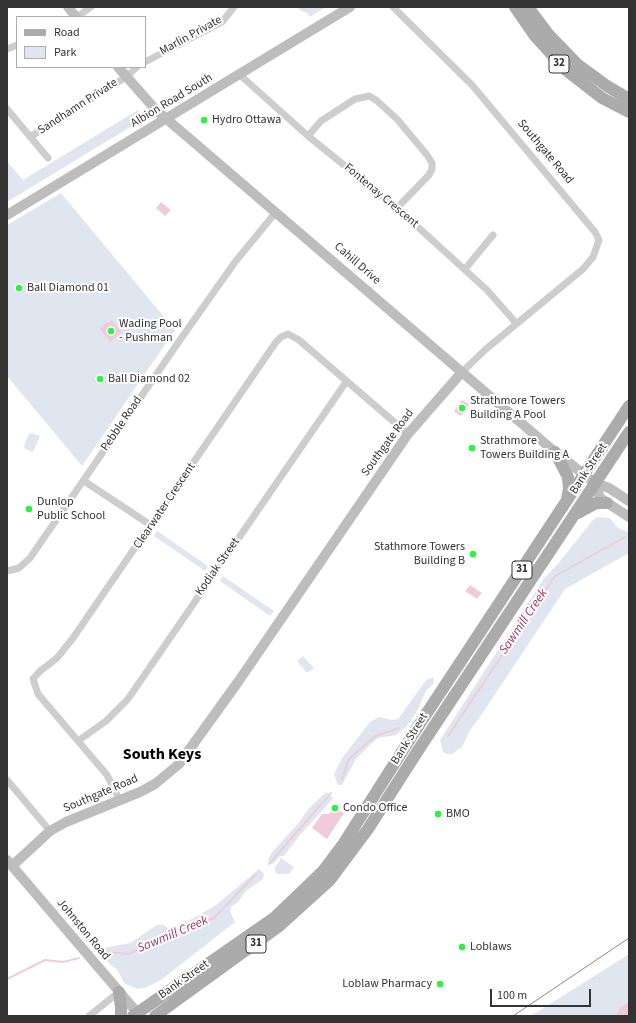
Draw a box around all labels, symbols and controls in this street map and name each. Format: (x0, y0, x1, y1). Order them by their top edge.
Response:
street label: Marlin Private (157, 13, 225, 59)
legend (16, 16, 146, 68)
text: Road (54, 24, 80, 41)
text: Park (54, 44, 76, 61)
road number: 32 (549, 55, 569, 73)
street label: Albion Road South (129, 71, 215, 131)
street label: Sandhamn Private (35, 76, 121, 138)
place label: Hydro Ottawa (212, 113, 281, 127)
marker: Hydro Ottawa (199, 115, 209, 125)
street label: Southgate Road (514, 117, 576, 187)
street label: Fontenay Crescent (341, 161, 421, 231)
street label: Cahill Drive (331, 240, 383, 288)
place label: Ball Diamond 01 (27, 281, 109, 295)
marker: Ball Diamond 01 (14, 283, 24, 293)
place label: Wading Pool - Pushman (119, 317, 181, 345)
marker: Wading Pool - Pushman (106, 326, 116, 336)
place label: Ball Diamond 02 (108, 372, 190, 386)
marker: Ball Diamond 02 (95, 374, 105, 384)
street label: Pebble Road (98, 394, 146, 454)
place label: Strathmore Towers Building A Pool (470, 394, 565, 422)
marker: Strathmore Towers Building A Pool (457, 403, 467, 413)
street label: Southgate Road (359, 407, 417, 479)
place label: Strathmore Towers Building A (480, 434, 569, 462)
street label: Bank Street (567, 441, 611, 497)
marker: Strathmore Towers Building A (467, 443, 477, 453)
street label: Clearwater Crescent (131, 460, 199, 552)
place label: Dunlop Public School (37, 495, 105, 523)
marker: Dunlop Public School (24, 504, 34, 514)
street label: Kodiak Street (193, 535, 243, 599)
place label: Stathmore Towers Building B (374, 540, 465, 568)
marker: Stathmore Towers Building B (468, 549, 478, 559)
road number: 31 (512, 561, 532, 579)
water label: Sawmill Creek (496, 586, 552, 658)
street label: Bank Street (389, 711, 431, 767)
district label: South Keys (123, 745, 201, 765)
street label: Southgate Road (61, 772, 141, 816)
place label: Condo Office (343, 801, 407, 815)
marker: Condo Office (330, 803, 340, 813)
place label: BMO (446, 807, 470, 821)
marker: BMO (433, 809, 443, 819)
street label: Johnston Road (53, 897, 113, 963)
water label: Sawmill Creek (135, 913, 211, 957)
road number: 31 (246, 935, 266, 953)
place label: Loblaws (470, 940, 512, 954)
marker: Loblaws (457, 942, 467, 952)
street label: Bank Street (156, 957, 212, 1003)
place label: Loblaw Pharmacy (342, 977, 432, 991)
marker: Loblaw Pharmacy (435, 979, 445, 989)
scale bar (492, 981, 593, 1007)
text: 100 m (497, 987, 527, 1004)

